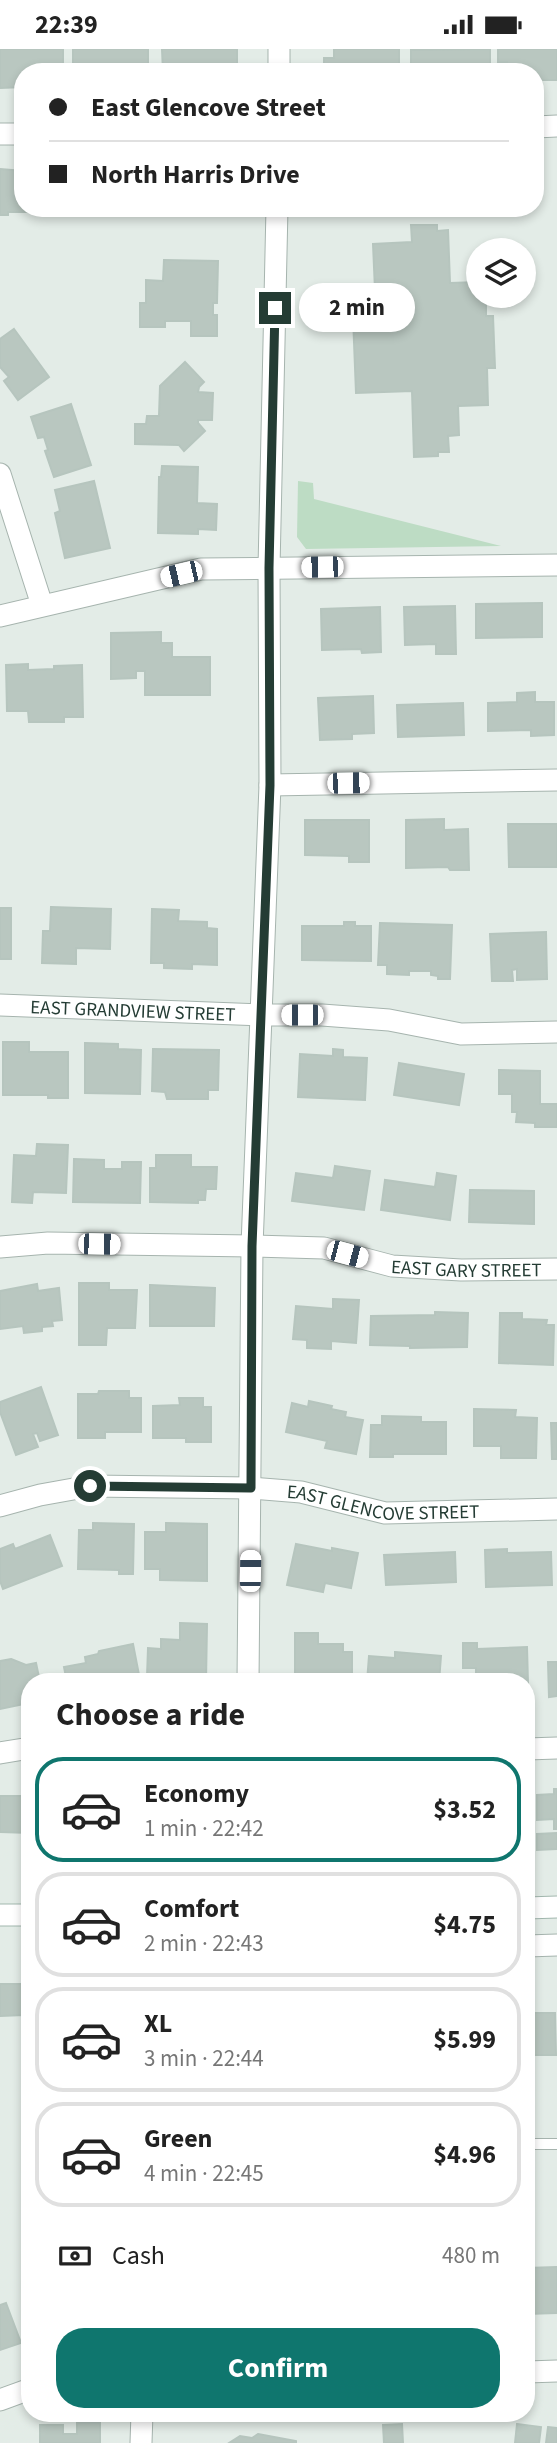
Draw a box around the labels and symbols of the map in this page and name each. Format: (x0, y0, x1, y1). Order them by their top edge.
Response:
callout: 2 min (300, 283, 415, 333)
route end (259, 292, 291, 324)
car (301, 556, 344, 578)
car (159, 559, 204, 589)
car (327, 772, 370, 794)
street label: EAST GRANDVIEW STREET (30, 994, 236, 1029)
car (282, 1005, 324, 1026)
car (78, 1233, 121, 1255)
car (324, 1238, 371, 1270)
street label: EAST GARY STREET (390, 1254, 542, 1285)
route start (74, 1470, 106, 1502)
street label: EAST GLENCOVE STREET (286, 1479, 480, 1528)
car (240, 1550, 261, 1592)

